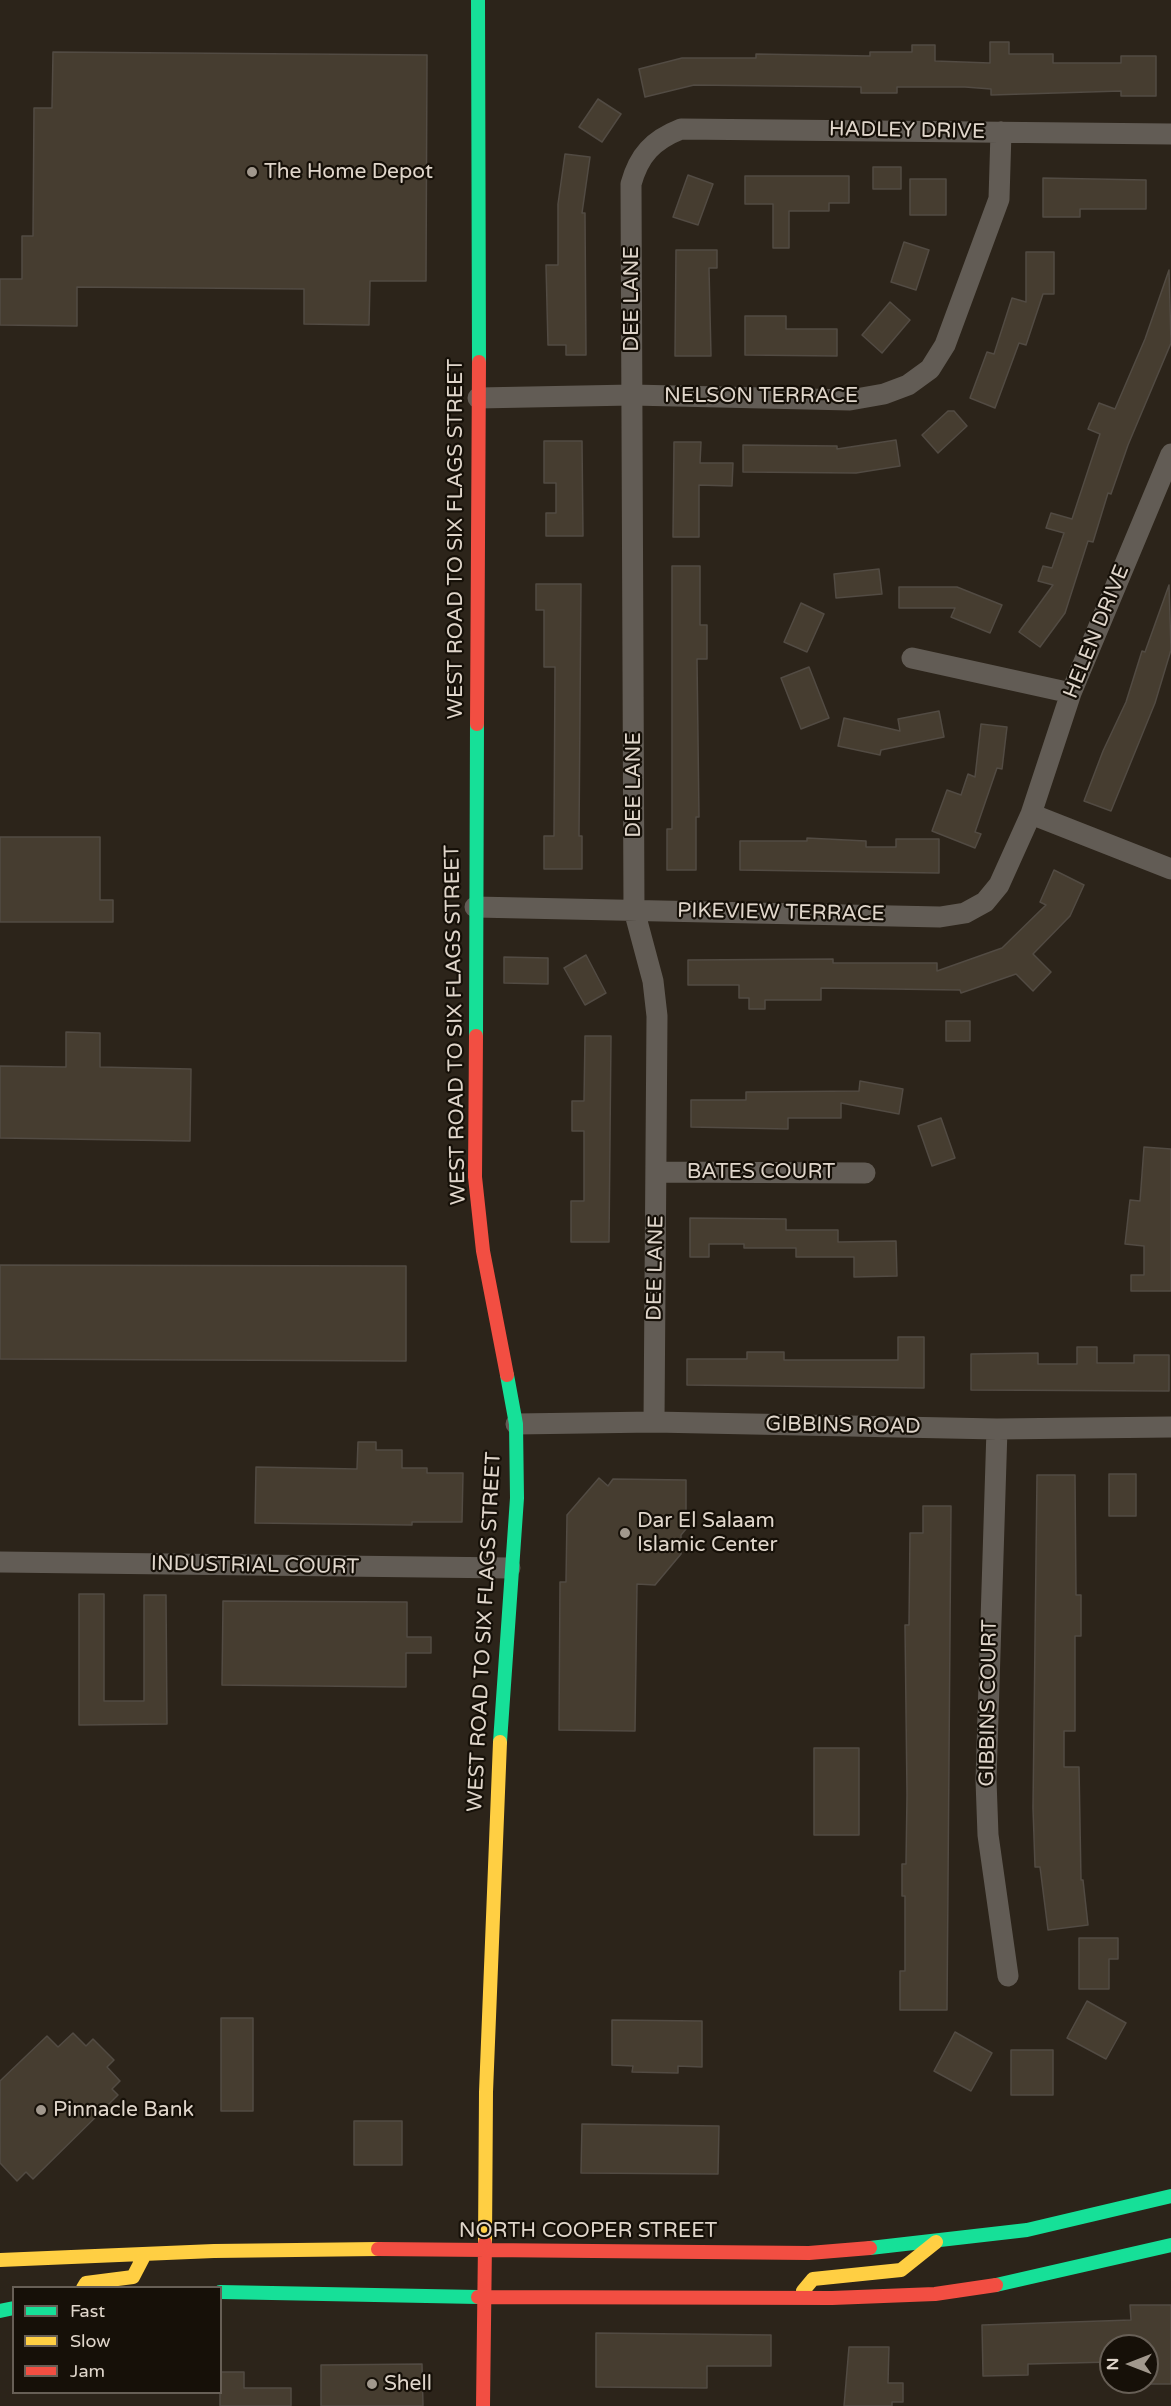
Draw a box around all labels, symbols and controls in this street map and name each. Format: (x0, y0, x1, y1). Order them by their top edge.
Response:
street label: HADLEY DRIVE (829, 117, 985, 145)
place label: The Home Depot (264, 159, 433, 185)
marker: The Home Depot (245, 165, 259, 179)
street label: DEE LANE (619, 246, 645, 352)
street label: WEST ROAD TO SIX FLAGS STREET (443, 359, 469, 719)
street label: NELSON TERRACE (664, 383, 858, 409)
street label: HELEN DRIVE (1059, 562, 1135, 702)
street label: DEE LANE (621, 732, 647, 838)
street label: WEST ROAD TO SIX FLAGS STREET (440, 845, 472, 1205)
street label: PIKEVIEW TERRACE (677, 899, 885, 927)
street label: BATES COURT (687, 1159, 835, 1185)
street label: DEE LANE (642, 1215, 670, 1321)
street label: GIBBINS ROAD (765, 1412, 921, 1440)
street label: WEST ROAD TO SIX FLAGS STREET (463, 1451, 507, 1813)
place label: Dar El Salaam Islamic Center (637, 1508, 778, 1558)
marker: Dar El Salaam Islamic Center (618, 1526, 632, 1540)
street label: INDUSTRIAL COURT (151, 1552, 359, 1580)
street label: GIBBINS COURT (975, 1619, 1003, 1787)
place label: Pinnacle Bank (53, 2097, 194, 2123)
marker: Pinnacle Bank (34, 2103, 48, 2117)
street label: NORTH COOPER STREET (459, 2218, 717, 2244)
legend (12, 2286, 222, 2394)
text: Fast (70, 2300, 105, 2322)
text: Slow (70, 2330, 111, 2352)
north arrow (1099, 2334, 1159, 2394)
text: N (1103, 2358, 1123, 2370)
text: Jam (70, 2360, 105, 2382)
place label: Shell (384, 2371, 432, 2397)
marker: Shell (365, 2377, 379, 2391)

